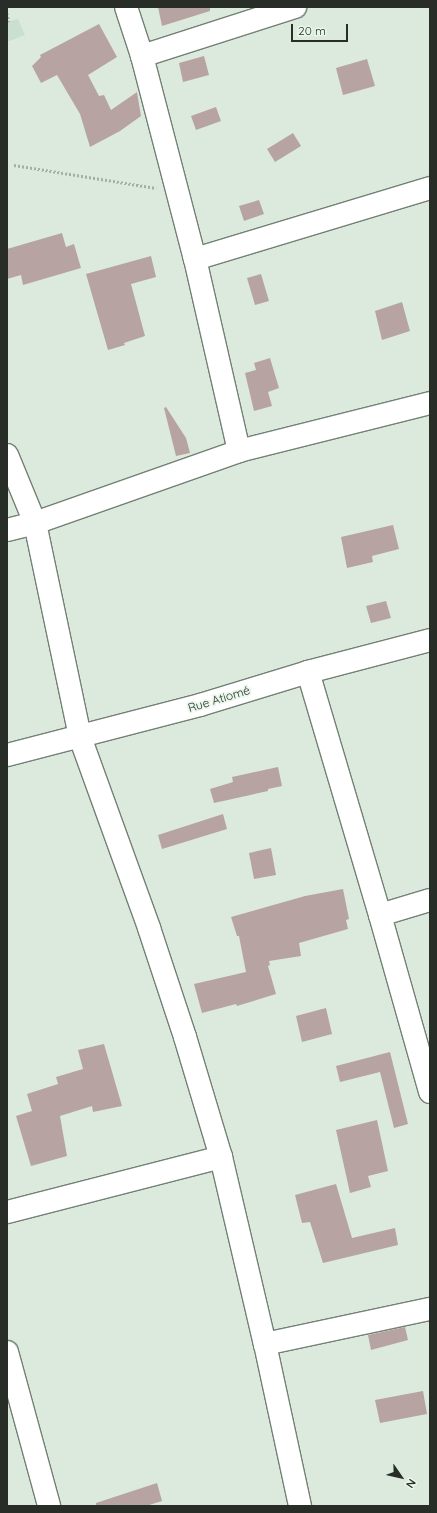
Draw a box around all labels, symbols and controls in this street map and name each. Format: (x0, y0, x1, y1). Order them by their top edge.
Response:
scale bar (293, 16, 350, 42)
text: 20 m (298, 23, 326, 38)
street label: Rue Atiomé (186, 683, 252, 715)
north arrow (381, 1457, 421, 1497)
text: N (403, 1476, 419, 1491)

